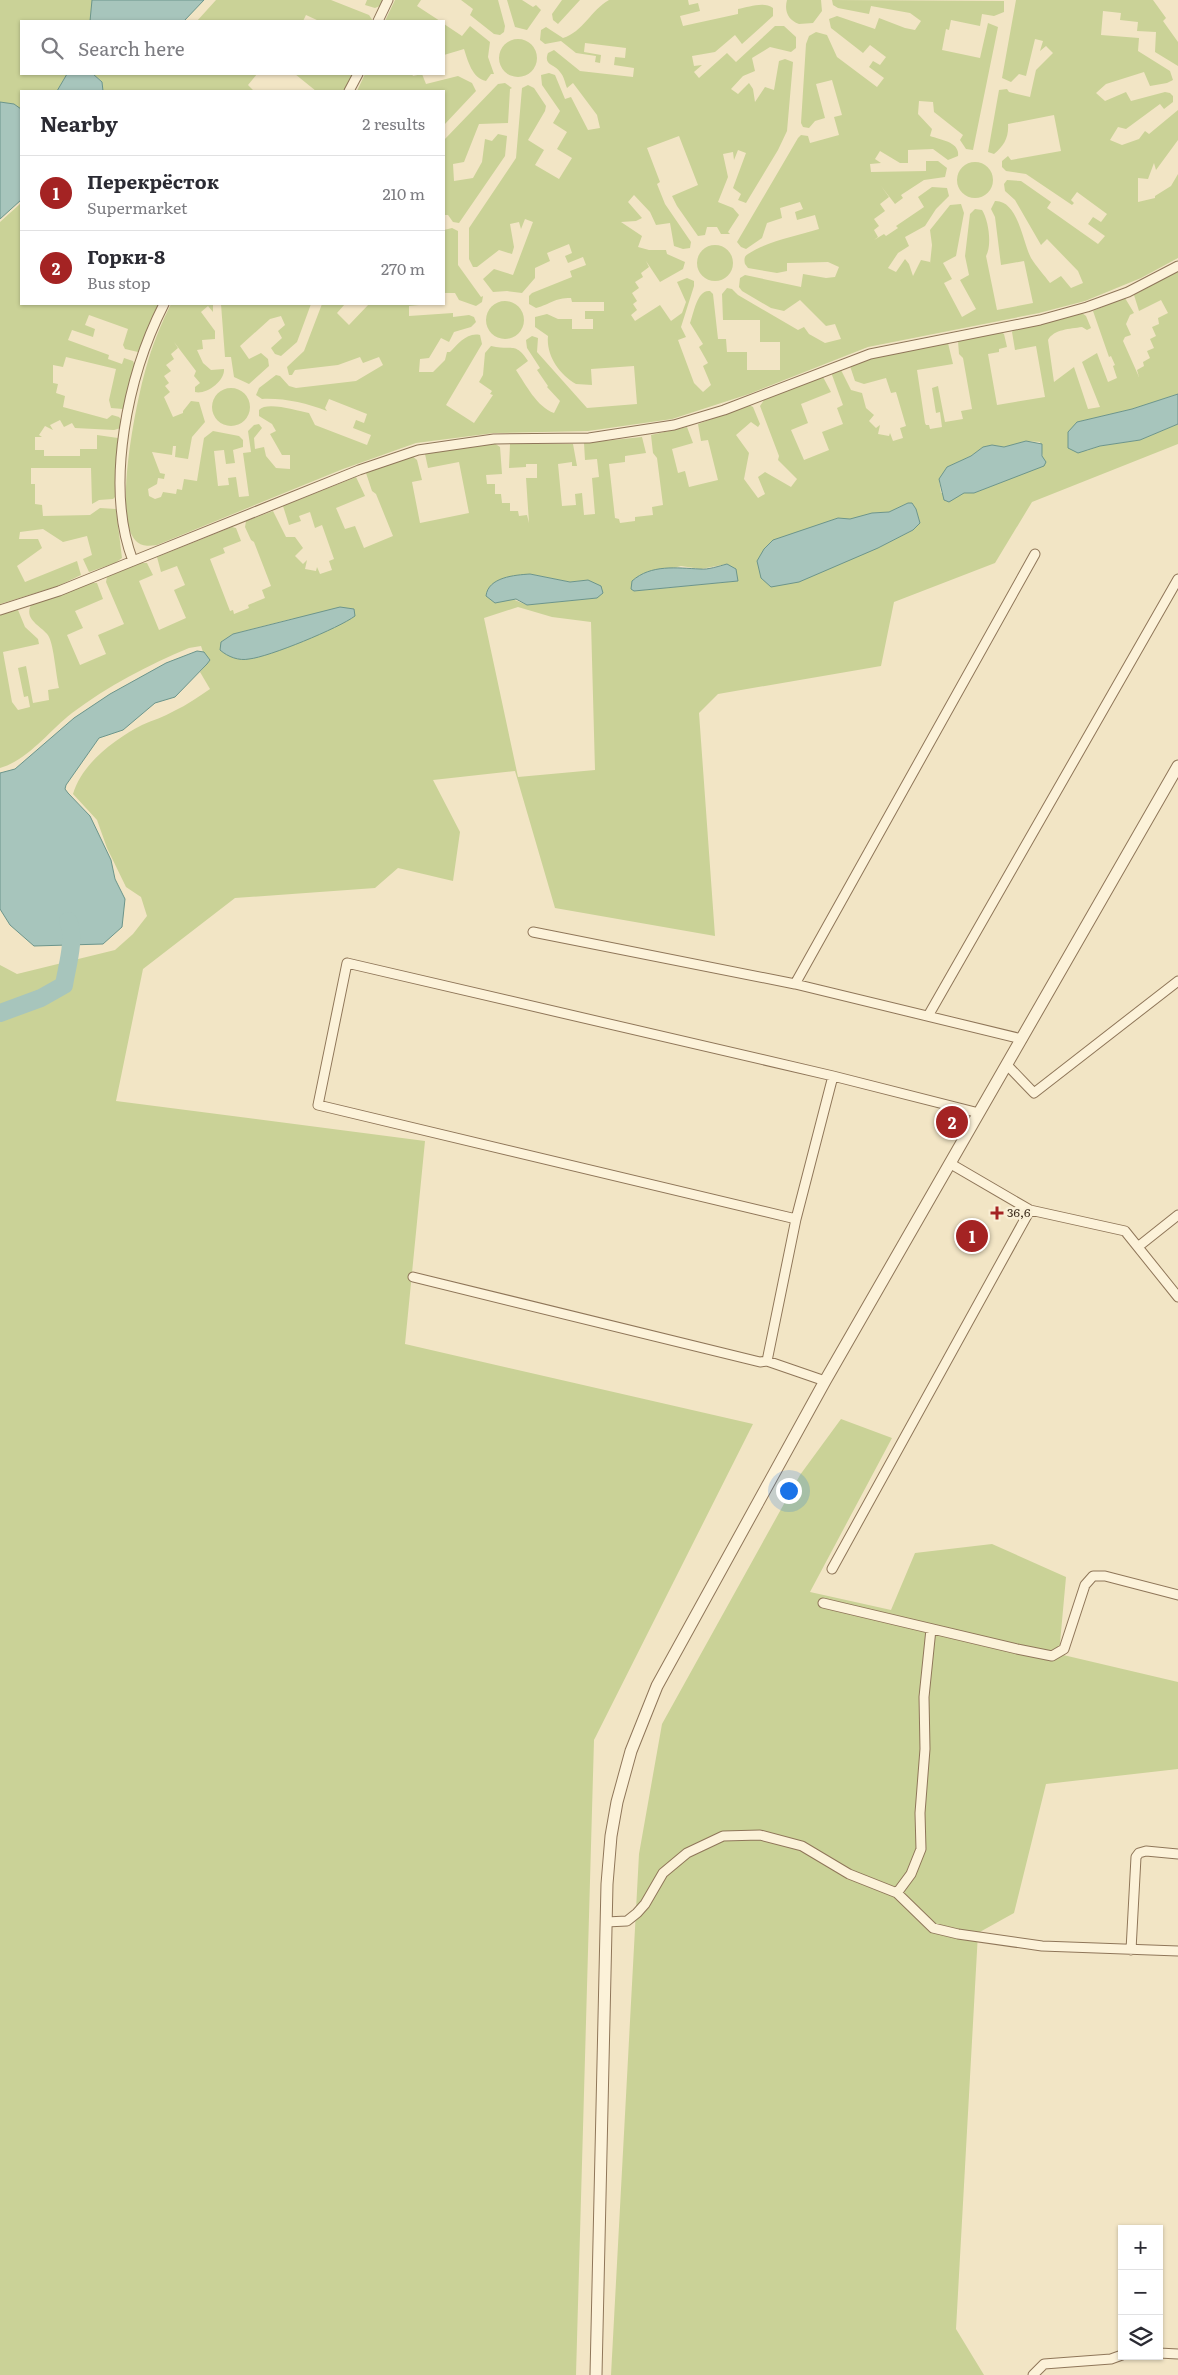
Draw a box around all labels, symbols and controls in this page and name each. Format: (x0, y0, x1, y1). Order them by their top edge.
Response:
search box (20, 20, 445, 75)
icon: search (38, 34, 66, 62)
text: Search here (78, 34, 185, 62)
text: Nearby (40, 107, 118, 138)
text: 2 results (362, 111, 425, 135)
text: Перекрёсток (87, 167, 219, 195)
text: 1 (53, 181, 59, 205)
text: 210 m (382, 181, 425, 205)
text: Supermarket (87, 195, 187, 219)
text: Горки-8 (87, 242, 165, 270)
text: 2 (52, 256, 60, 280)
text: 270 m (381, 256, 425, 280)
text: Bus stop (87, 270, 151, 294)
pin: 2 (936, 1103, 968, 1141)
place label: 36,6 (1007, 1203, 1031, 1221)
marker: 36,6 (991, 1207, 1003, 1219)
pin: 1 (956, 1217, 988, 1255)
your location (776, 1478, 802, 1504)
map controls (1118, 2225, 1163, 2360)
button: + (1118, 2225, 1163, 2270)
button: − (1118, 2270, 1163, 2315)
button: layers (1118, 2315, 1163, 2360)

